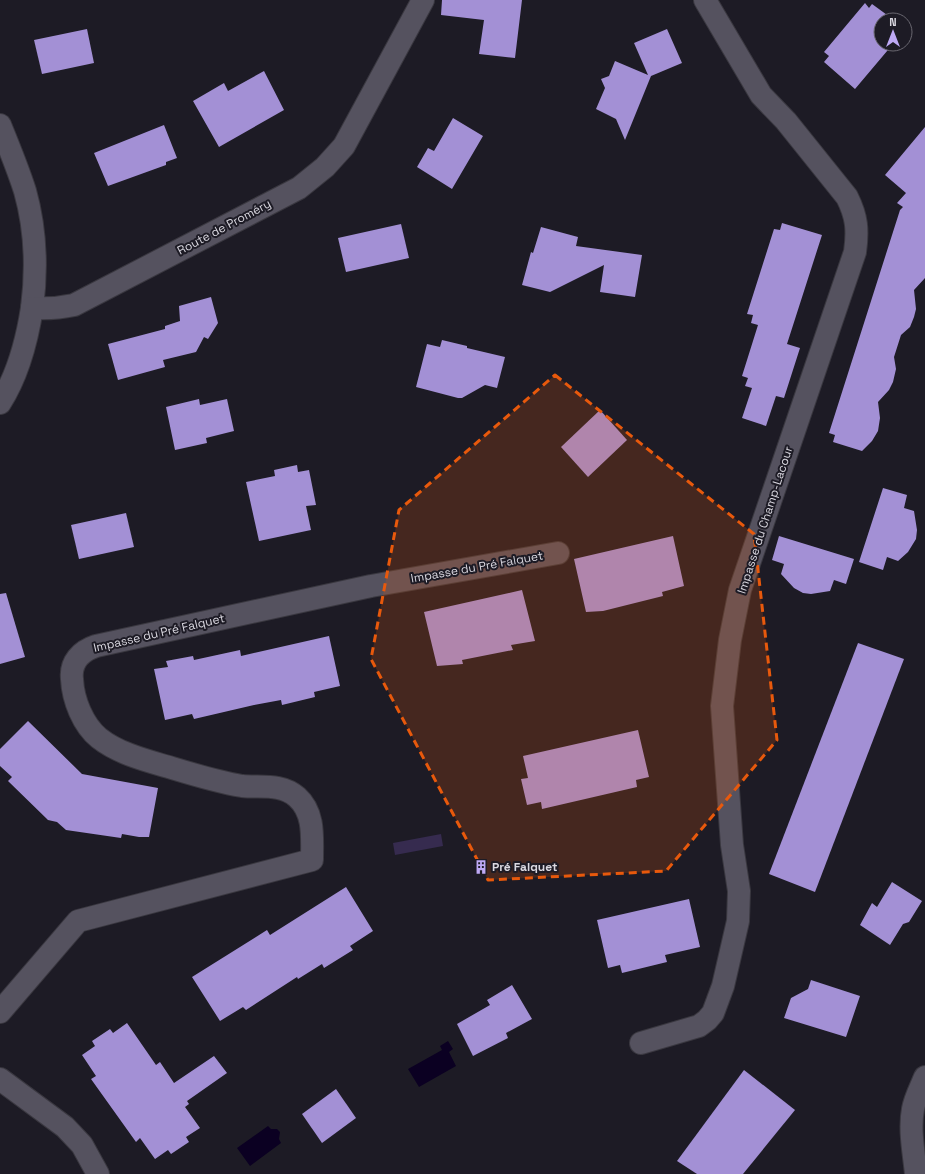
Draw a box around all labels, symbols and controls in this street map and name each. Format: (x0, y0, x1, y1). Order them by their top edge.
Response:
north arrow (873, 12, 913, 52)
text: N (889, 15, 897, 29)
street label: Route de Proméry (174, 196, 274, 258)
street label: Impasse du Champ-Lacour (734, 444, 797, 596)
street label: Impasse du Pré Falquet (410, 547, 544, 587)
street label: Impasse du Pré Falquet (92, 610, 226, 656)
building icon: Pré Falquet (473, 859, 489, 875)
place label: Pré Falquet (492, 859, 557, 875)

